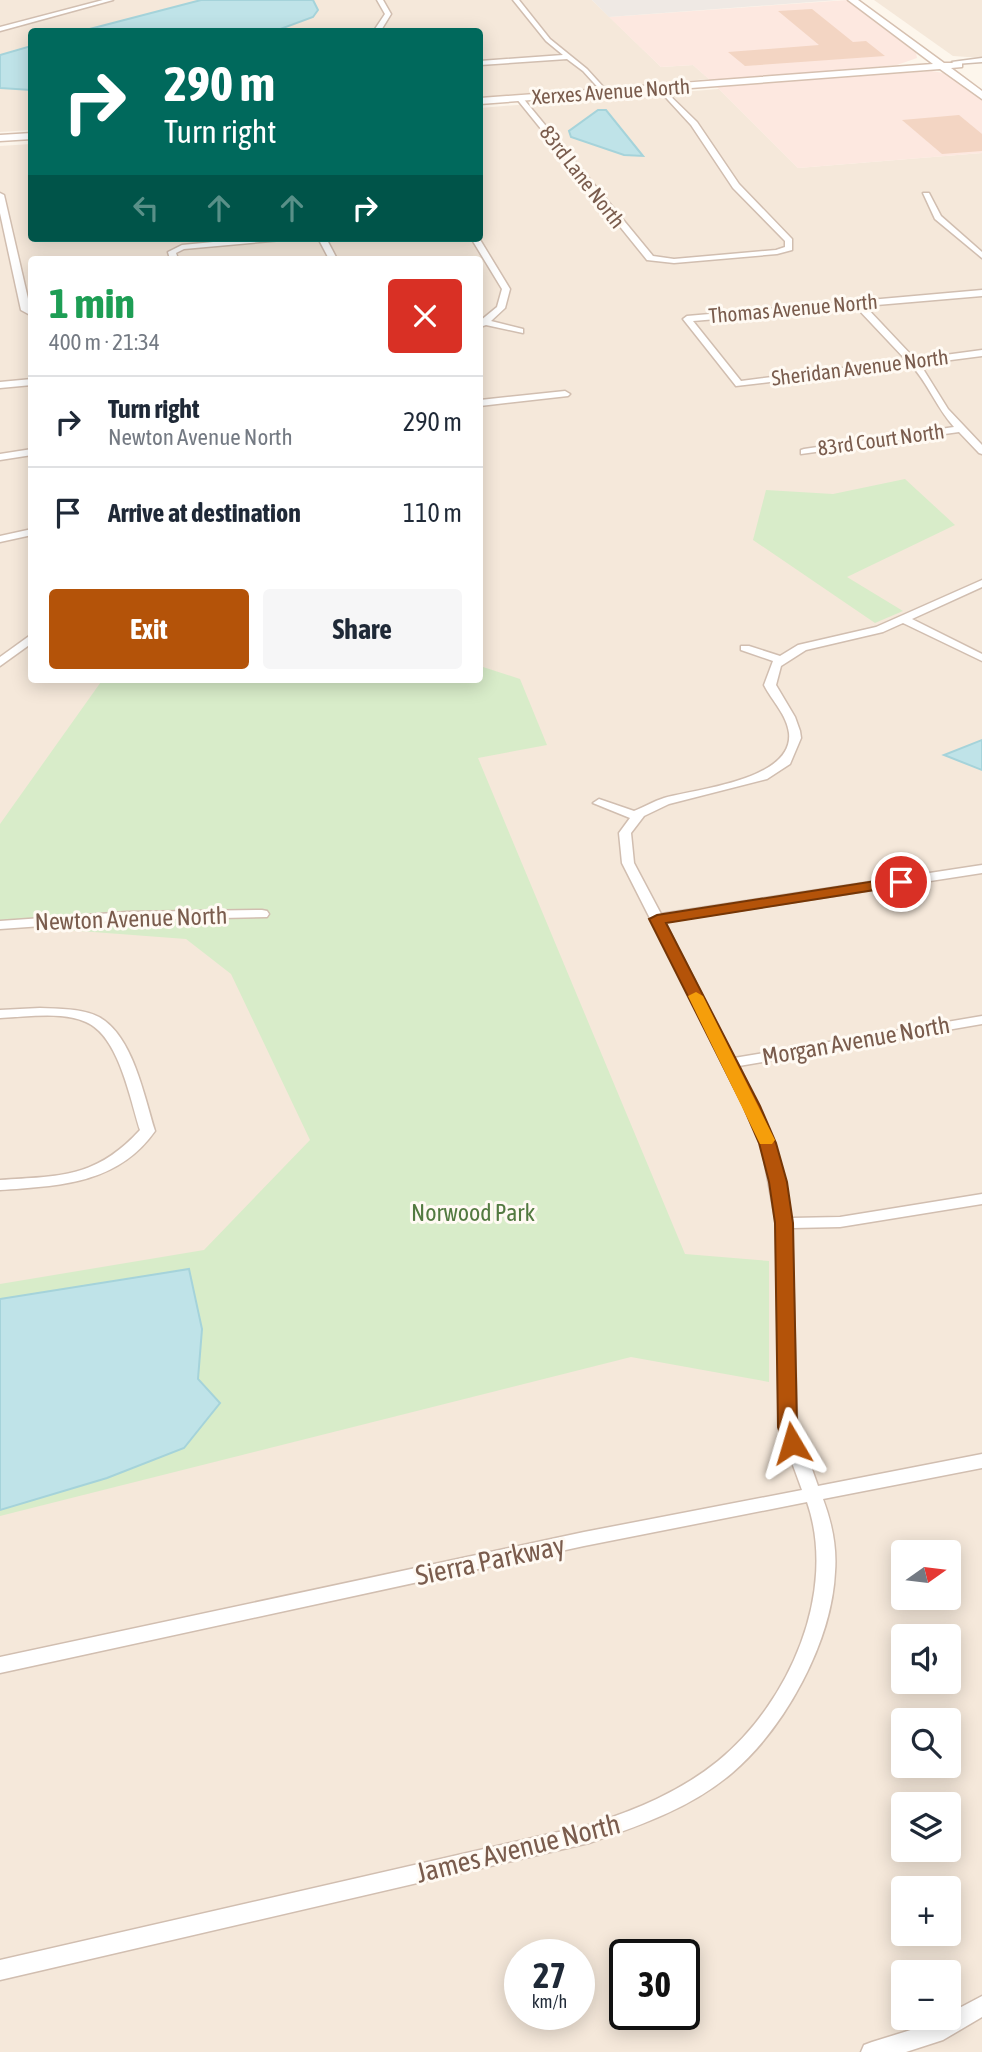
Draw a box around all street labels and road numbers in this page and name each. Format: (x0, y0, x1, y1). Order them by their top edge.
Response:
street label: Xerxes Avenue North (531, 74, 691, 108)
street label: 83rd Lane North (535, 120, 630, 233)
street label: Thomas Avenue North (707, 289, 878, 327)
street label: Sheridan Avenue North (770, 344, 950, 390)
street label: 83rd Court North (816, 418, 946, 460)
street label: Newton Avenue North (34, 902, 228, 935)
street label: Morgan Avenue North (760, 1011, 952, 1070)
street label: Sierra Parkway (413, 1529, 567, 1591)
street label: James Avenue North (413, 1807, 623, 1889)

